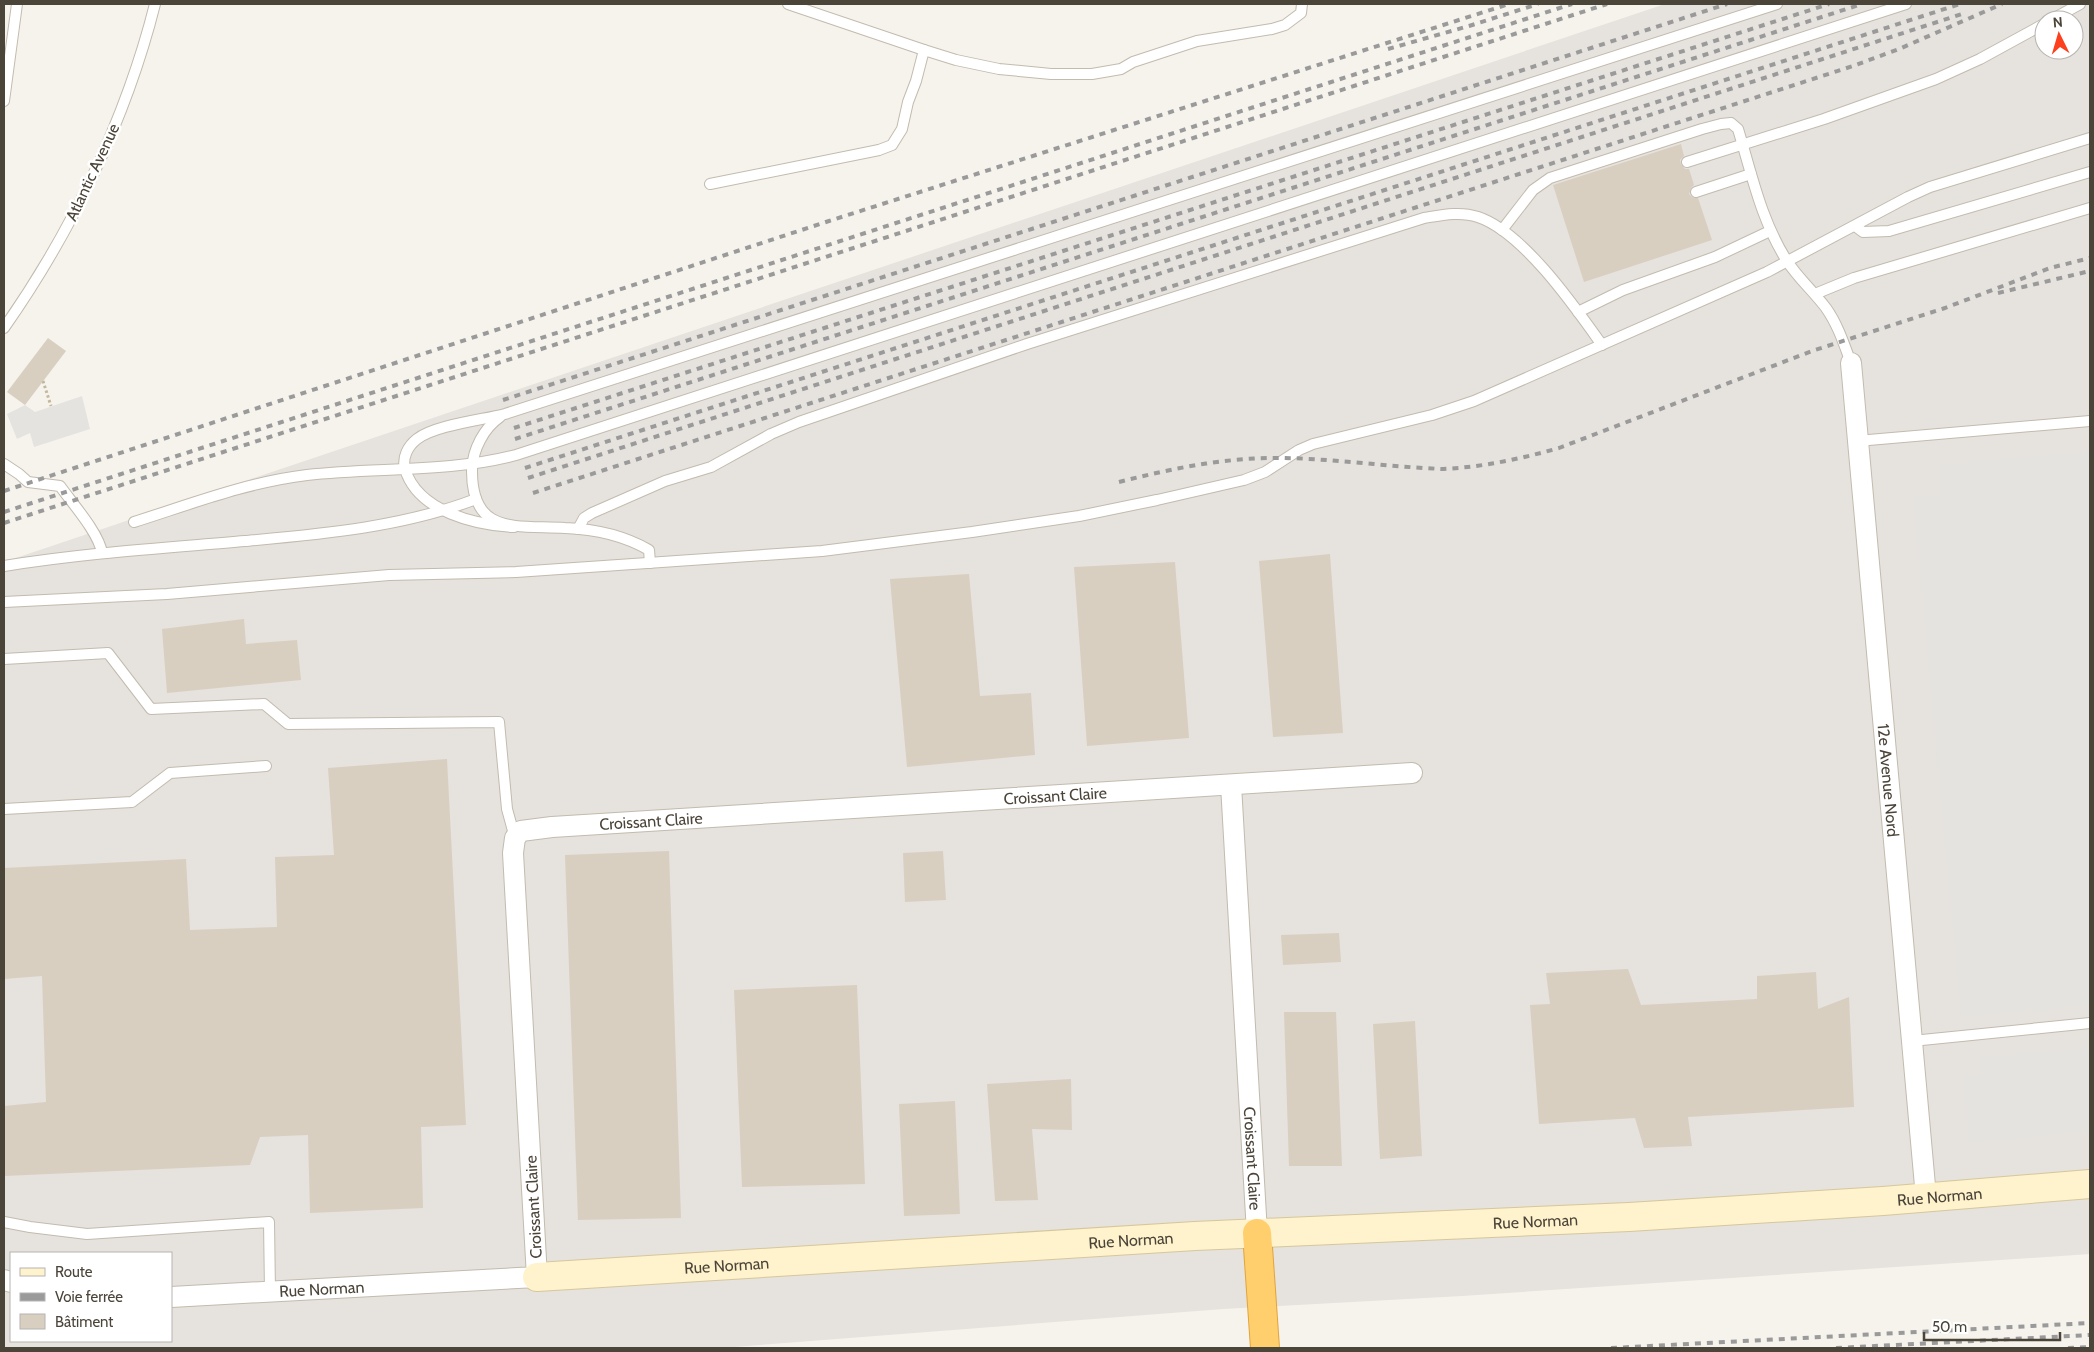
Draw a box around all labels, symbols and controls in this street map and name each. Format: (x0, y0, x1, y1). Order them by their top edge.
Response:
north arrow (2034, 10, 2084, 60)
text: N (2052, 13, 2064, 31)
street label: Atlantic Avenue (62, 120, 123, 224)
street label: 12e Avenue Nord (1873, 723, 1903, 838)
street label: Croissant Claire (1003, 783, 1107, 809)
street label: Croissant Claire (599, 809, 703, 834)
street label: Croissant Claire (1240, 1106, 1265, 1211)
street label: Croissant Claire (521, 1155, 546, 1259)
street label: Rue Norman (1896, 1184, 1983, 1210)
street label: Rue Norman (1492, 1210, 1578, 1233)
street label: Rue Norman (1088, 1228, 1174, 1253)
legend (10, 1252, 172, 1342)
street label: Rue Norman (684, 1254, 770, 1278)
text: Route (55, 1263, 93, 1281)
street label: Rue Norman (279, 1277, 365, 1301)
text: Voie ferrée (55, 1288, 123, 1306)
scale bar (1924, 1310, 2060, 1342)
text: Bâtiment (55, 1313, 113, 1331)
text: 50 m (1932, 1318, 1967, 1336)

